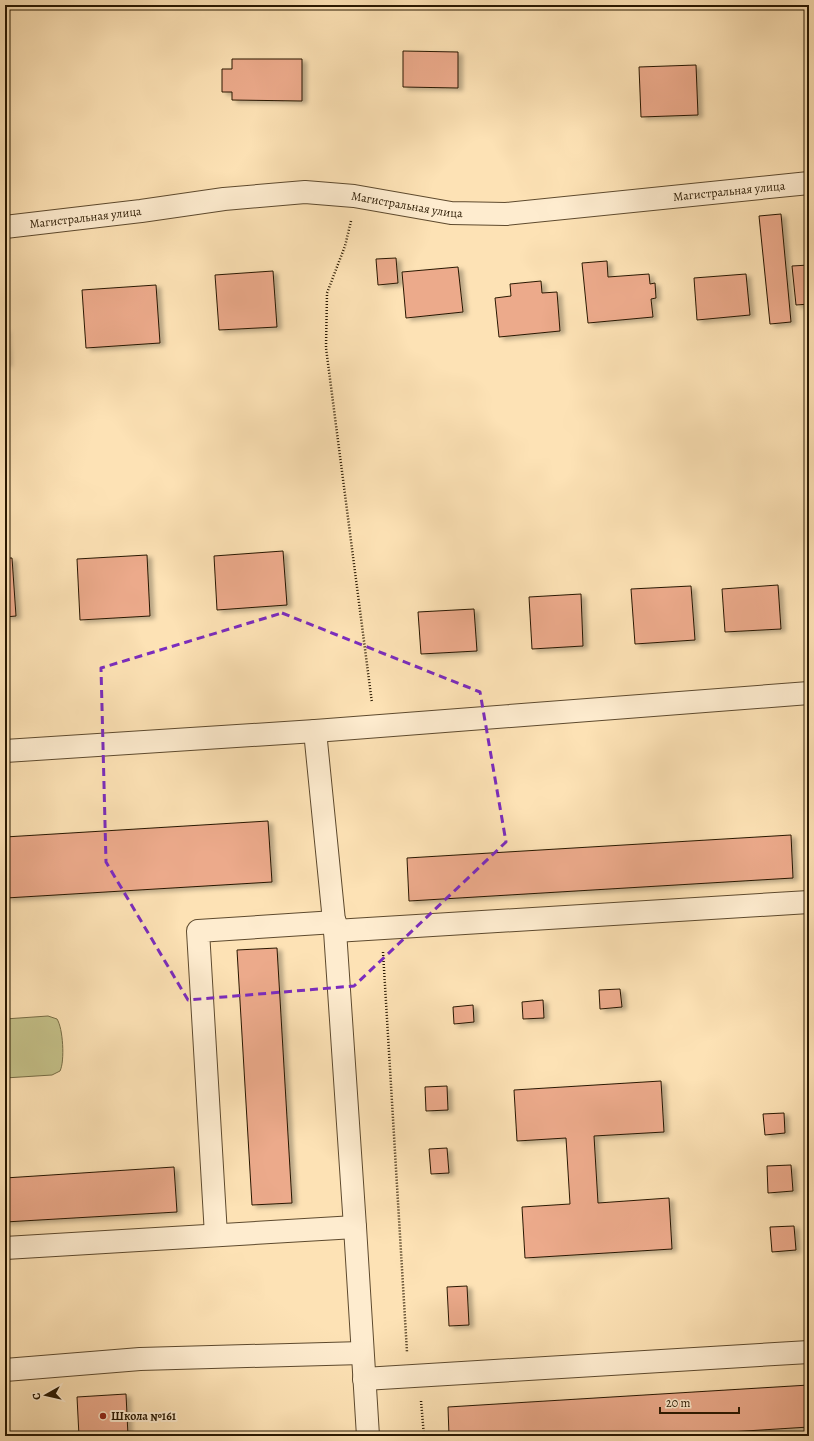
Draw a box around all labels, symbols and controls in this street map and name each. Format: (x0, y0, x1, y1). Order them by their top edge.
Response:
street label: Магистральная улица (672, 177, 786, 205)
street label: Магистральная улица (350, 188, 463, 221)
street label: Магистральная улица (29, 203, 143, 232)
north arrow (26, 1375, 66, 1415)
scale bar (660, 1389, 739, 1415)
text: С (29, 1392, 44, 1401)
text: 20 m (666, 1395, 690, 1411)
place label: Школа №161 (111, 1408, 177, 1424)
marker: Школа №161 (98, 1411, 108, 1421)

